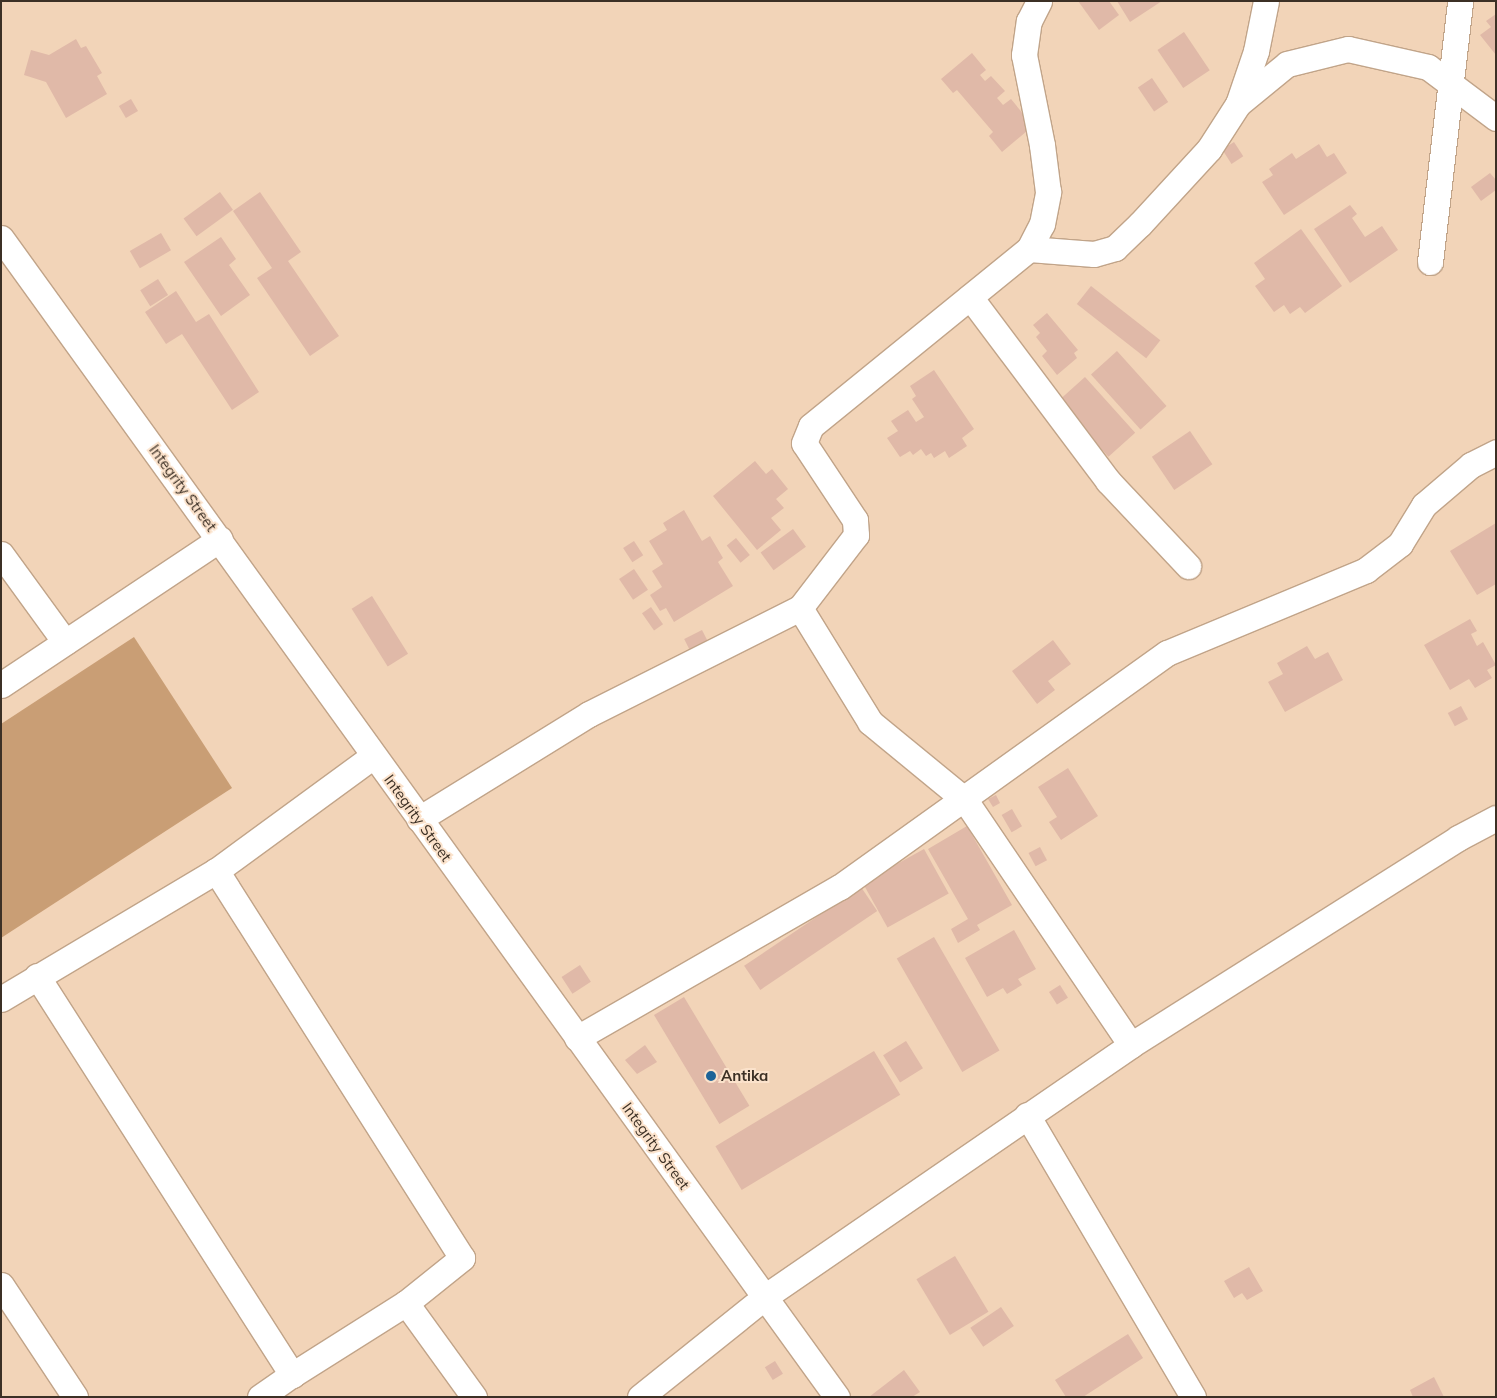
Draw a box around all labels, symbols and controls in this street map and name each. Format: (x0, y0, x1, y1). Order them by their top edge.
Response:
street label: Integrity Street (146, 441, 220, 535)
street label: Integrity Street (381, 771, 455, 865)
place label: Antika (721, 1067, 768, 1085)
marker: Antika (705, 1070, 717, 1082)
street label: Integrity Street (619, 1099, 693, 1193)

